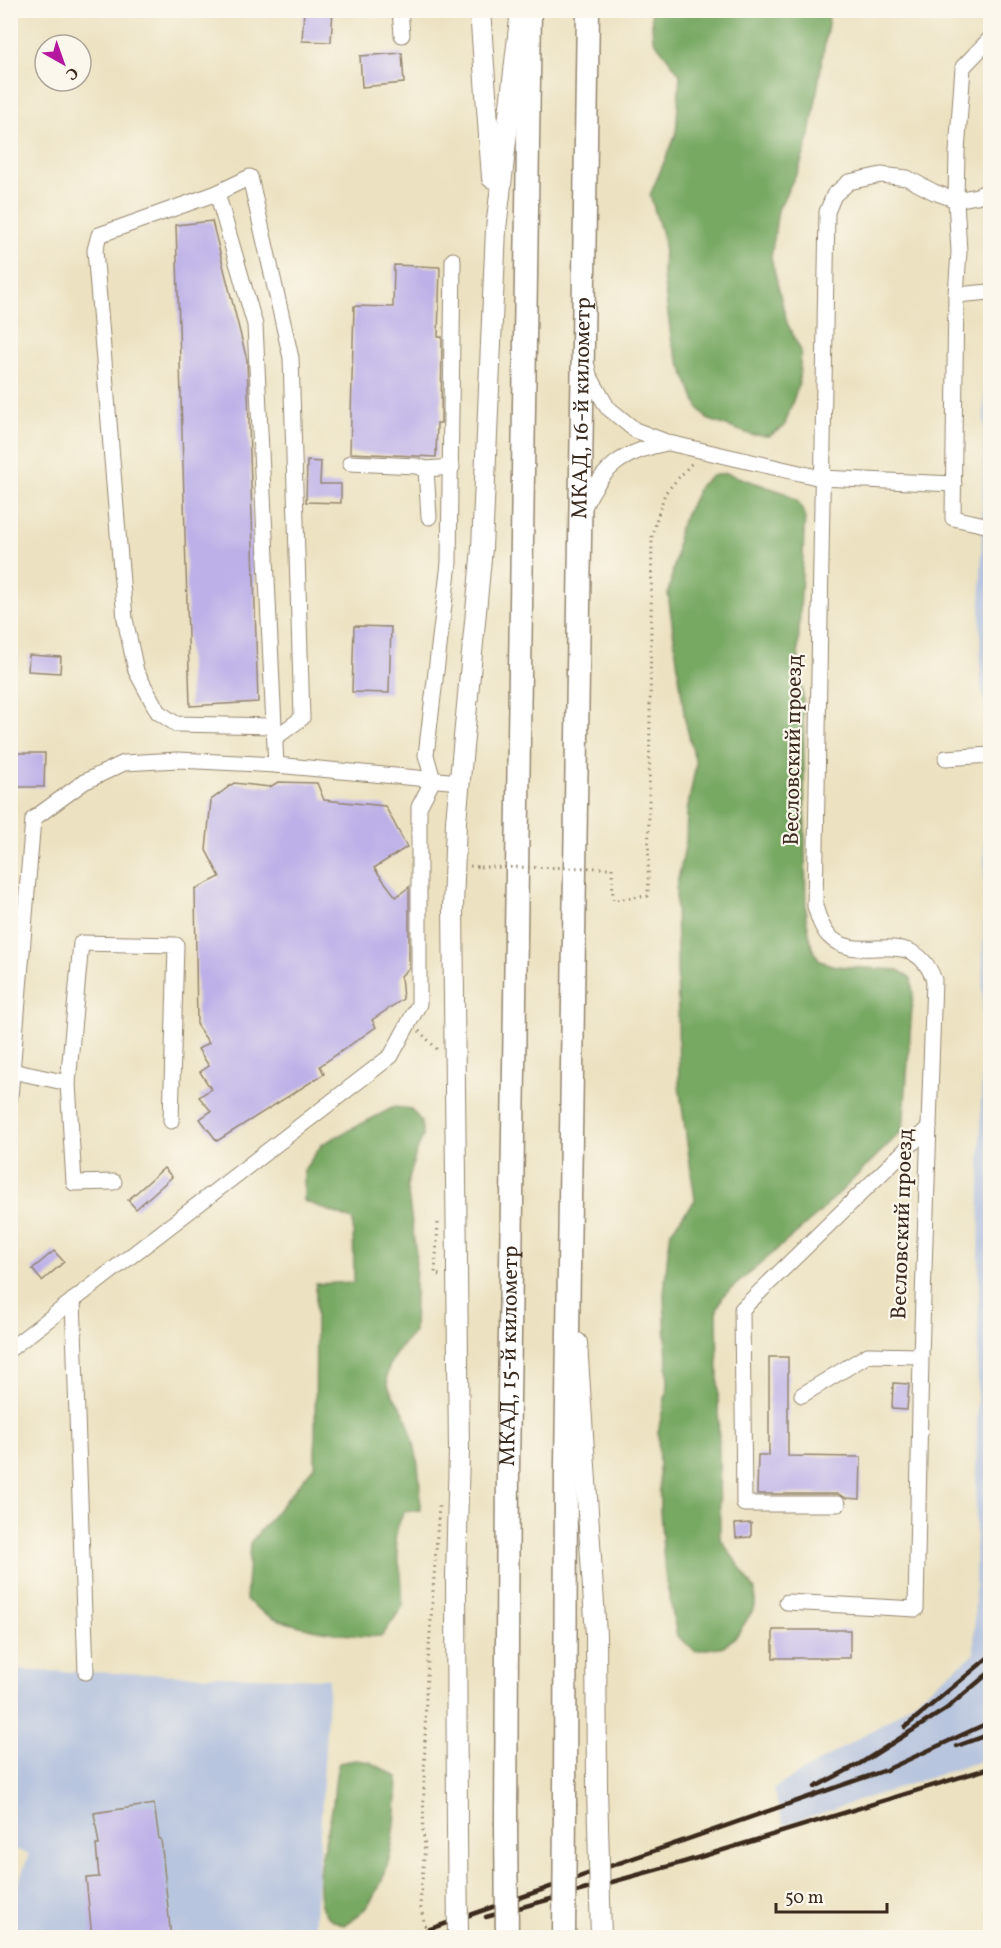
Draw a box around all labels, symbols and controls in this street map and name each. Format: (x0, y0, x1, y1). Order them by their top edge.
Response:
north arrow (33, 33, 93, 93)
text: С (60, 61, 82, 85)
street label: МКАД, 16-й километр (565, 297, 599, 519)
street label: Весловский проезд (777, 654, 811, 846)
street label: Весловский проезд (884, 1127, 922, 1320)
street label: МКАД, 15-й километр (492, 1245, 527, 1467)
scale bar (776, 1876, 887, 1914)
text: 50 m (785, 1886, 824, 1911)

